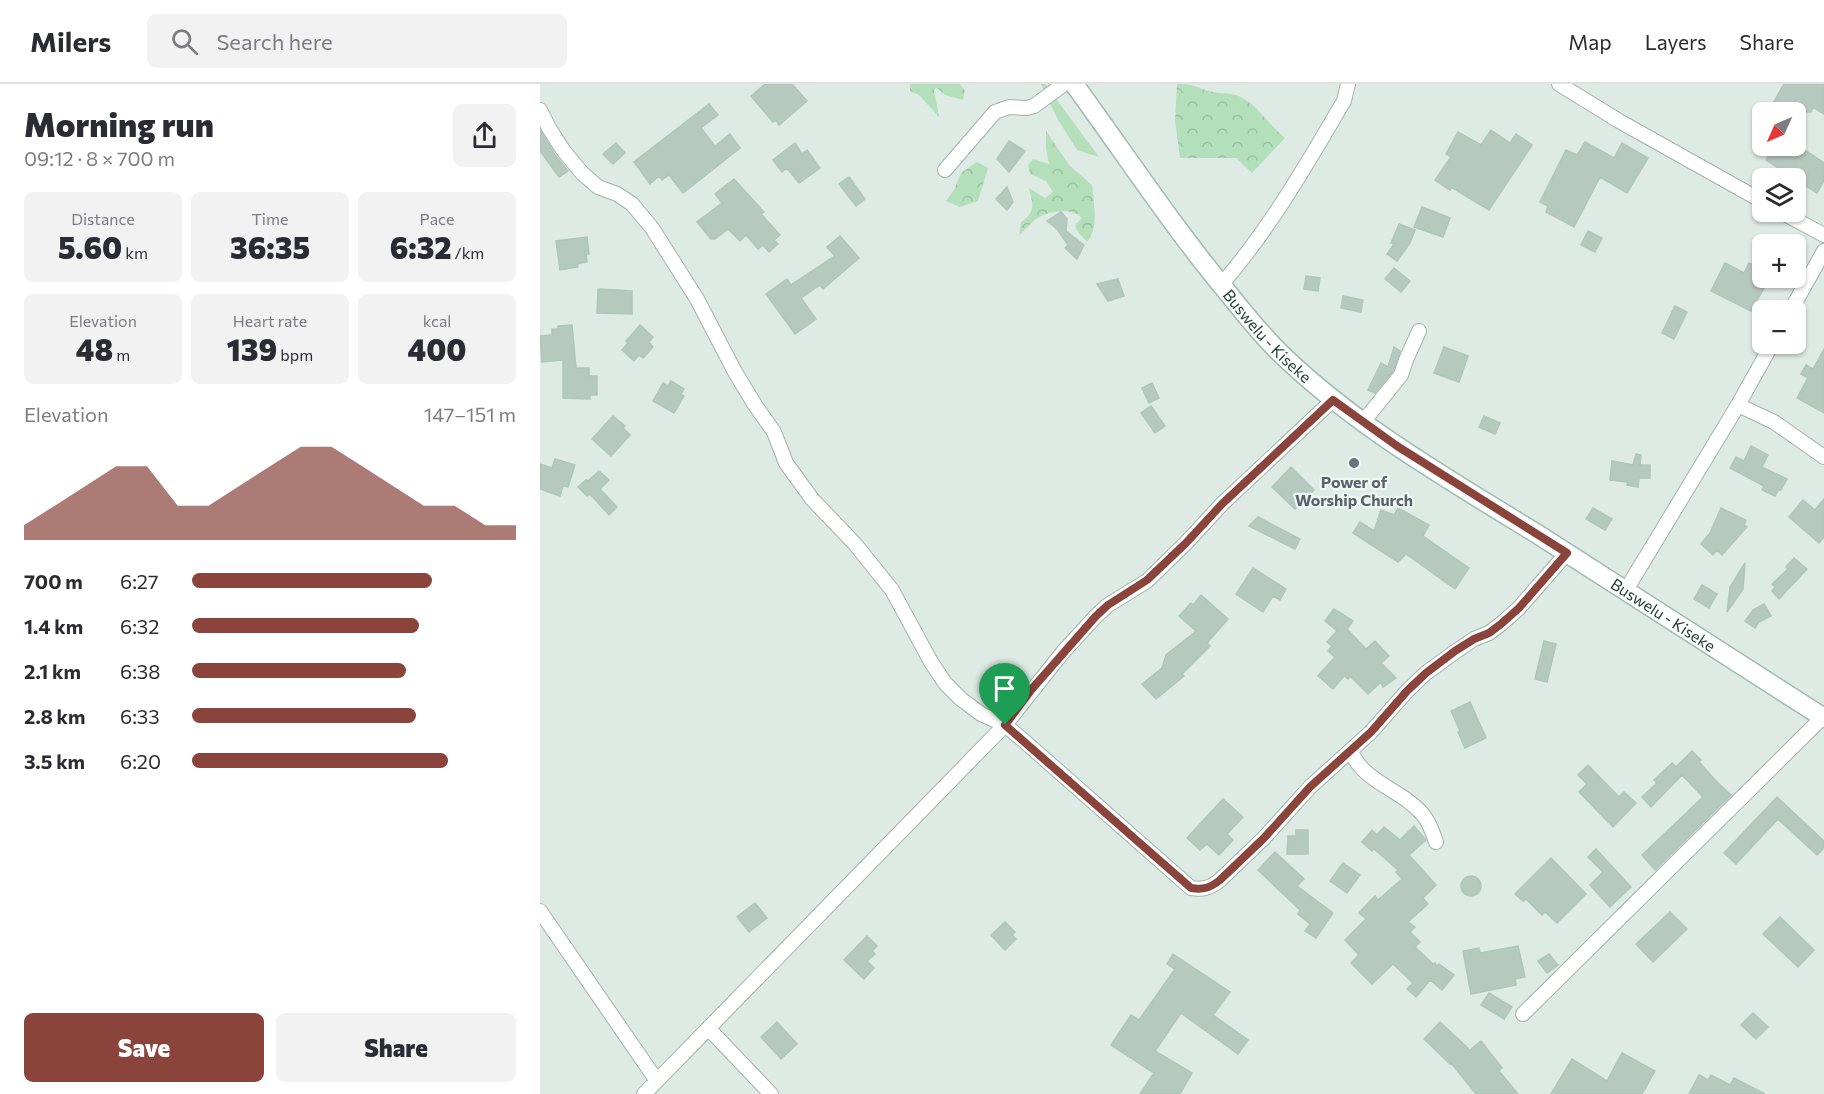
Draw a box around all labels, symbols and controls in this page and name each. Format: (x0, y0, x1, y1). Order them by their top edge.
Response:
search box (147, 14, 567, 68)
text: Milers (30, 24, 111, 58)
icon: search (168, 25, 201, 58)
text: Search here (216, 28, 333, 55)
text: Map (1568, 29, 1612, 54)
text: Layers (1645, 29, 1707, 54)
text: Share (1740, 29, 1794, 54)
north arrow (1752, 102, 1806, 156)
map controls (1752, 102, 1806, 354)
text: Morning run (24, 103, 214, 144)
button: share (453, 104, 516, 167)
text: 09:12 · 8 × 700 m (24, 146, 175, 170)
button: layers (1752, 168, 1806, 222)
text: Distance (71, 209, 135, 228)
text: Time (252, 209, 288, 228)
text: Pace (420, 209, 454, 228)
text: 5.60 (58, 228, 122, 265)
text: 36:35 (230, 228, 310, 265)
text: 6:32 (390, 228, 452, 265)
button: + (1752, 234, 1806, 288)
text: km (122, 243, 148, 262)
text: /km (452, 243, 484, 262)
street label: Buswelu - Kiseke (1220, 285, 1316, 386)
button: − (1752, 300, 1806, 354)
text: Elevation (69, 311, 137, 330)
text: Heart rate (233, 311, 307, 330)
text: kcal (423, 311, 451, 330)
text: 48 (76, 330, 113, 367)
text: 139 (227, 330, 277, 367)
text: 400 (408, 330, 466, 367)
text: m (113, 345, 130, 364)
text: bpm (277, 345, 313, 364)
text: Elevation (24, 402, 109, 426)
text: 147–151 m (424, 402, 516, 426)
marker: Power of Worship Church (1347, 456, 1361, 470)
place label: Power of Worship Church (1295, 472, 1413, 509)
text: 700 m (24, 569, 83, 593)
text: 6:27 (120, 569, 158, 593)
street label: Buswelu - Kiseke (1608, 574, 1719, 655)
text: 1.4 km (24, 614, 83, 638)
text: 6:32 (120, 614, 159, 638)
text: 2.1 km (24, 659, 81, 683)
text: 6:38 (120, 659, 160, 683)
pin (979, 663, 1030, 725)
icon: arrive (988, 672, 1021, 705)
text: 2.8 km (24, 704, 86, 728)
text: 6:33 (120, 704, 160, 728)
text: 3.5 km (24, 749, 85, 773)
text: 6:20 (120, 749, 161, 773)
button: Save (24, 1013, 264, 1082)
button: Share (276, 1013, 516, 1082)

